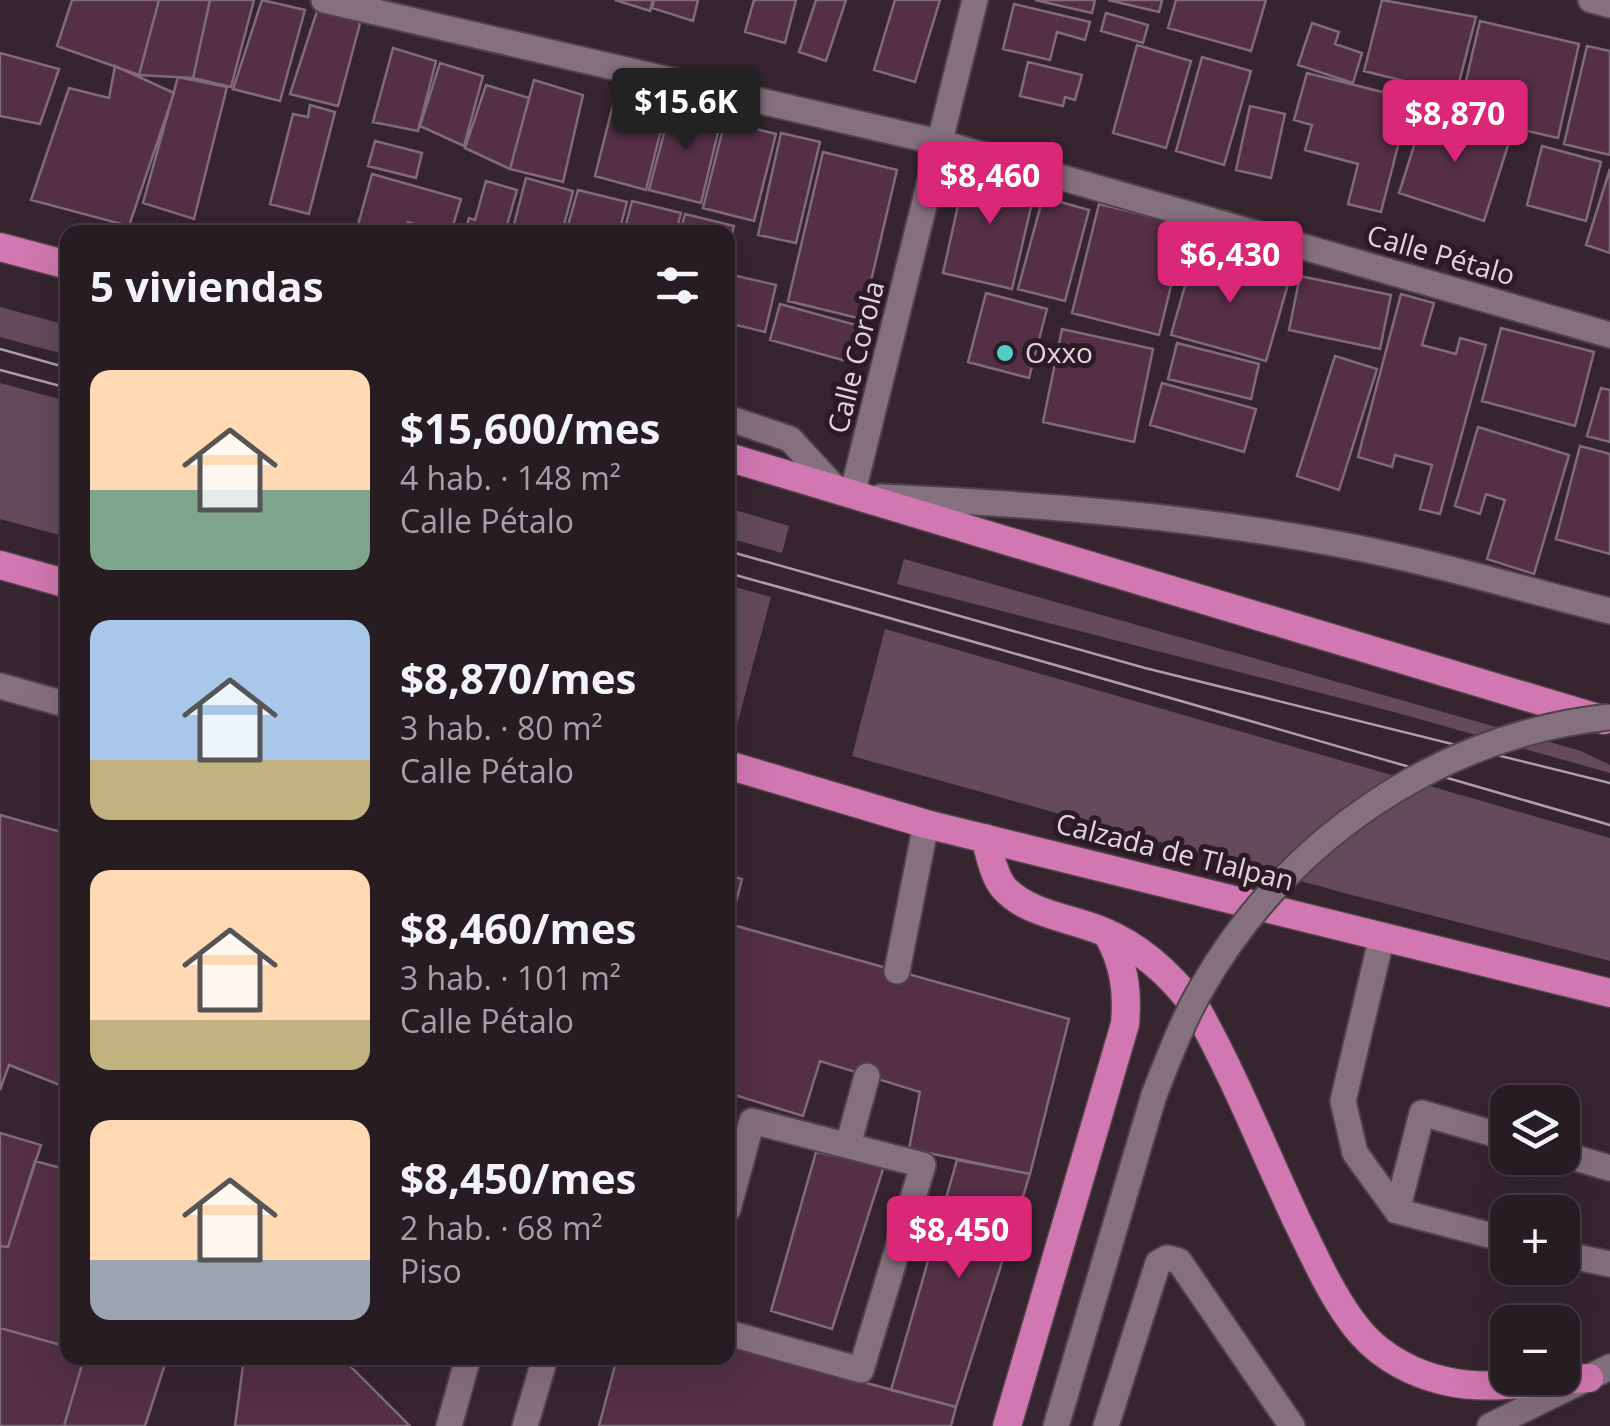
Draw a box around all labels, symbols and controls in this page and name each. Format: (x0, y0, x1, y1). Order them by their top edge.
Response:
pin: $15.6K (605, 68, 767, 153)
text: $15.6K (634, 79, 738, 122)
pin: $8,870 (1374, 80, 1536, 165)
text: $8,870 (1405, 91, 1505, 134)
pin: $8,460 (909, 142, 1071, 227)
text: $8,460 (940, 153, 1040, 196)
street label: Calle Pétalo (1363, 215, 1520, 293)
pin: $6,430 (1149, 221, 1311, 306)
text: $6,430 (1180, 232, 1280, 275)
text: 5 viviendas (90, 257, 324, 314)
icon: filters (650, 258, 705, 313)
street label: Calle Corola (818, 277, 892, 437)
place label: Oxxo (1025, 333, 1093, 371)
marker: Oxxo (994, 342, 1016, 364)
text: $15,600/mes (400, 399, 660, 456)
icon: home (170, 410, 290, 530)
text: 4 hab. · 148 m² (400, 456, 621, 499)
text: Calle Pétalo (400, 499, 574, 542)
text: $8,870/mes (400, 649, 636, 706)
icon: home (170, 660, 290, 780)
text: 3 hab. · 80 m² (400, 706, 603, 749)
text: Calle Pétalo (400, 749, 574, 792)
street label: Calzada de Tlalpan (1052, 803, 1298, 899)
text: $8,460/mes (400, 899, 636, 956)
icon: home (170, 910, 290, 1030)
text: 3 hab. · 101 m² (400, 956, 621, 999)
text: Calle Pétalo (400, 999, 574, 1042)
map controls (1490, 1085, 1580, 1395)
button: layers (1490, 1085, 1580, 1175)
text: $8,450/mes (400, 1149, 636, 1206)
icon: home (170, 1160, 290, 1280)
button: + (1490, 1195, 1580, 1285)
pin: $8,450 (878, 1196, 1040, 1281)
text: 2 hab. · 68 m² (400, 1206, 603, 1249)
text: $8,450 (909, 1207, 1009, 1250)
text: Piso (400, 1249, 462, 1292)
button: − (1490, 1305, 1580, 1395)

